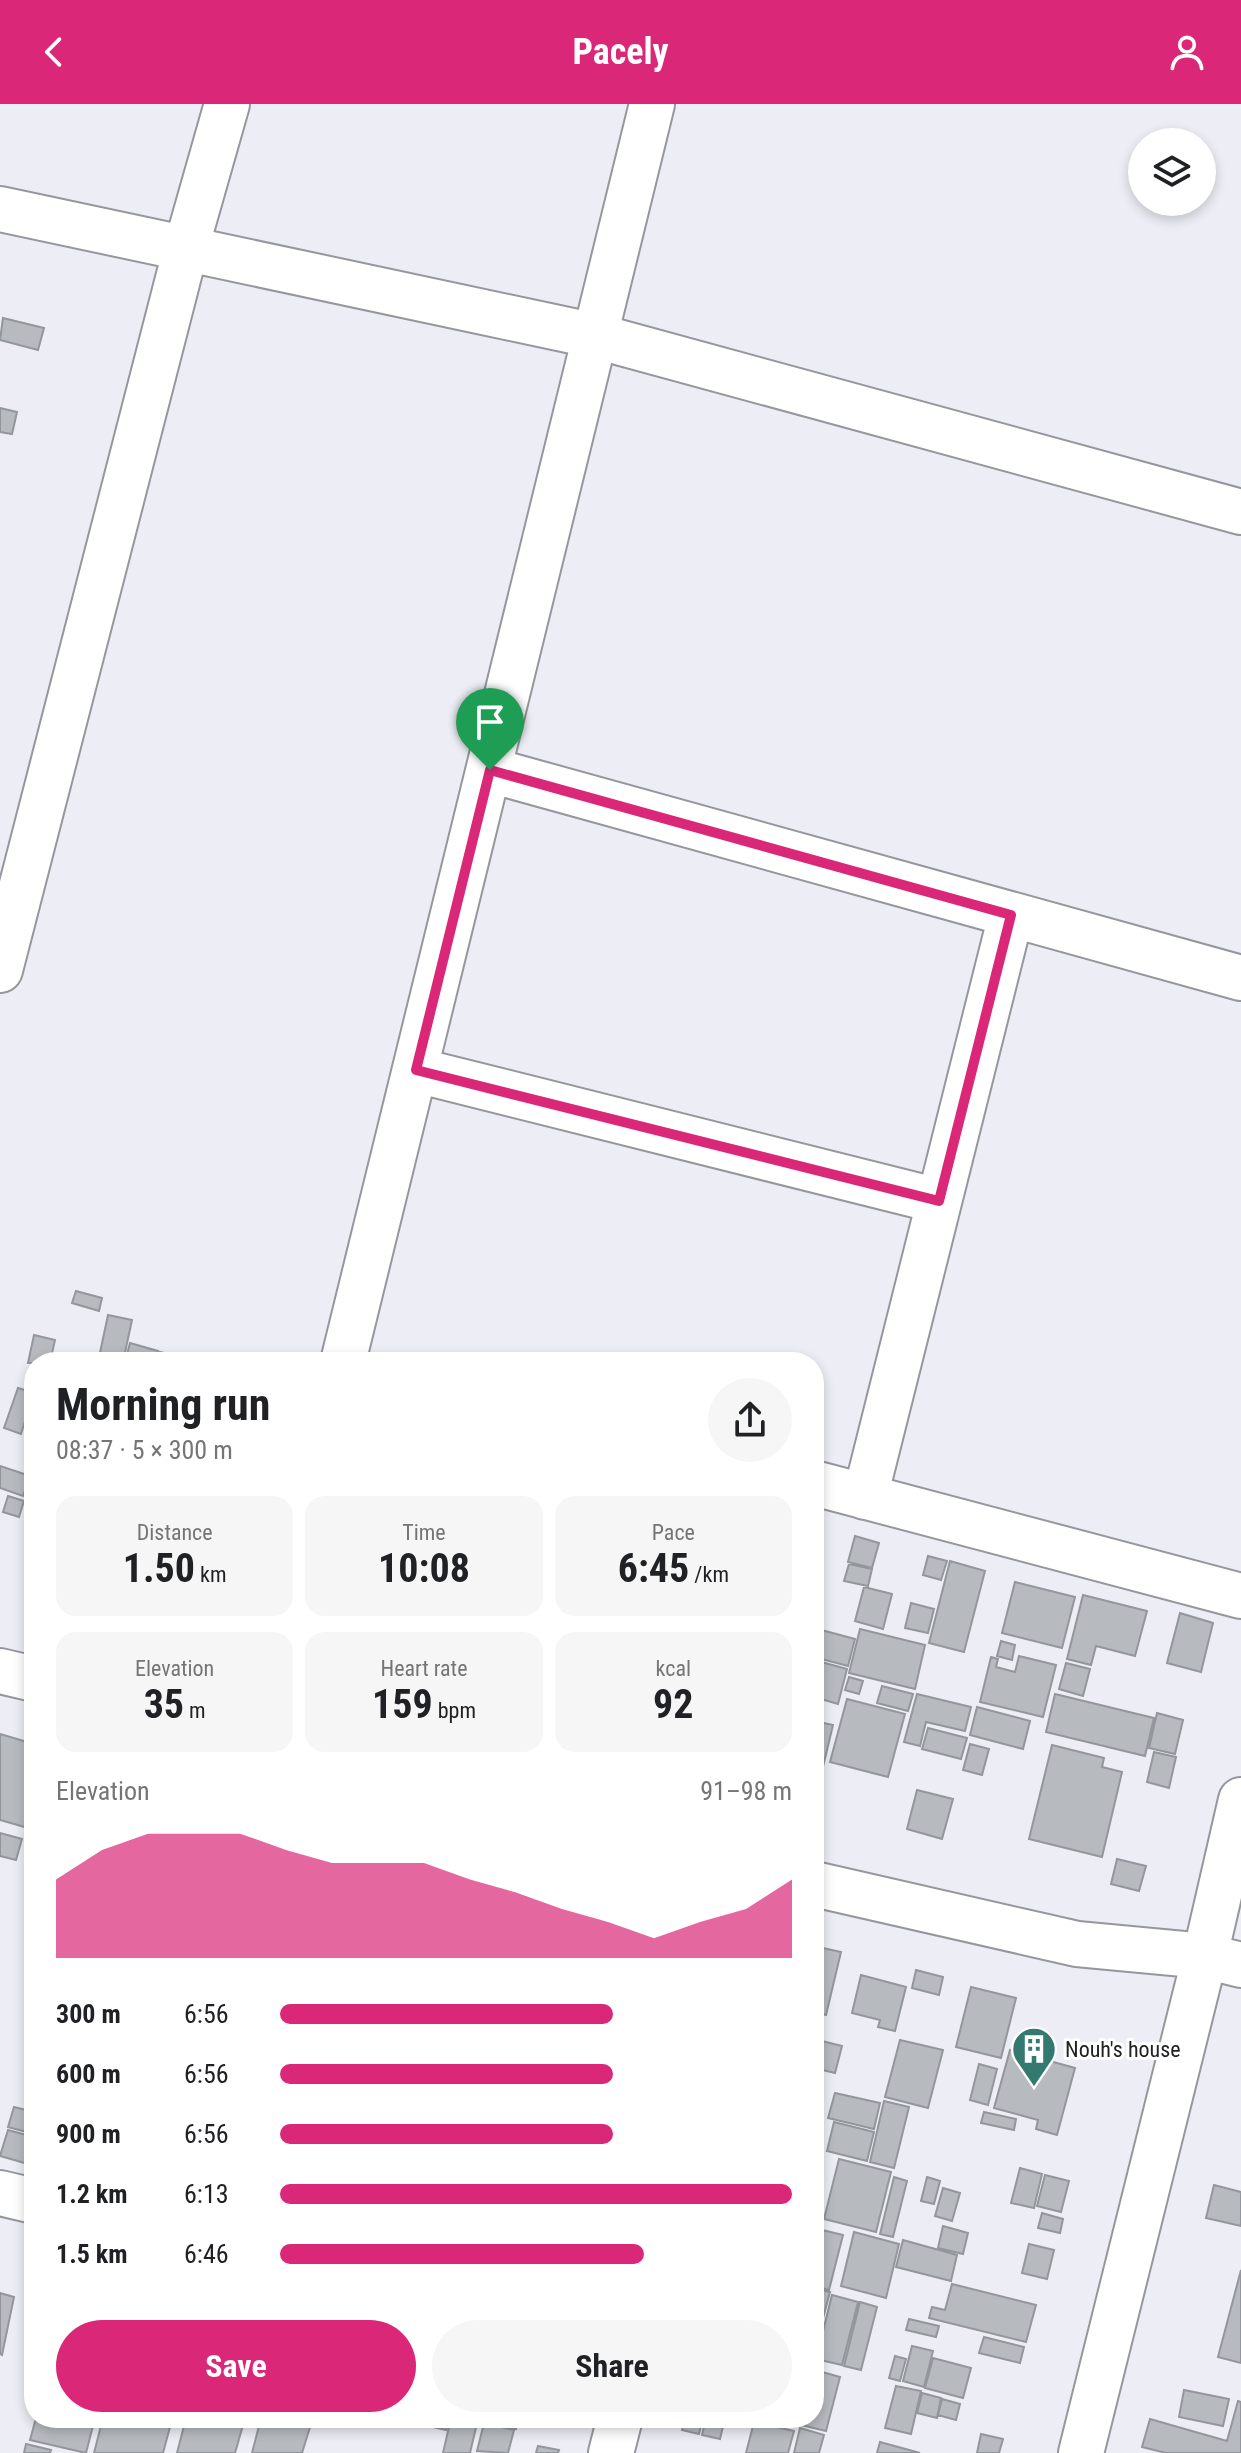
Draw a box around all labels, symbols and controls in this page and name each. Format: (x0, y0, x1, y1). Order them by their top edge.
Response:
icon: back (32, 30, 76, 74)
icon: person (1165, 30, 1209, 74)
text: Pacely (572, 31, 669, 73)
map controls (1128, 128, 1216, 216)
button: layers (1128, 128, 1216, 216)
pin (456, 688, 524, 770)
icon: arrive (468, 700, 512, 744)
button: share (708, 1378, 792, 1462)
text: Morning run (56, 1379, 270, 1431)
text: 08:37 · 5 × 300 m (56, 1435, 233, 1465)
text: Distance (137, 1520, 213, 1545)
text: Time (402, 1520, 446, 1545)
text: Pace (652, 1520, 695, 1545)
text: 1.50 (123, 1545, 195, 1592)
text: 10:08 (378, 1545, 470, 1592)
text: 6:45 (618, 1545, 689, 1592)
text: km (195, 1562, 227, 1587)
text: /km (689, 1562, 729, 1587)
text: Elevation (135, 1656, 214, 1681)
text: Heart rate (381, 1656, 467, 1681)
text: kcal (656, 1656, 691, 1681)
text: 35 (144, 1681, 184, 1728)
text: 159 (372, 1681, 433, 1728)
text: 92 (653, 1681, 694, 1728)
text: m (184, 1698, 206, 1723)
text: bpm (433, 1698, 476, 1723)
text: Elevation (56, 1776, 150, 1806)
text: 91–98 m (700, 1776, 792, 1806)
text: 300 m (56, 1999, 121, 2029)
text: 6:56 (184, 1999, 229, 2029)
building icon: Nouh's house (1010, 2025, 1058, 2088)
place label: Nouh's house (1065, 2037, 1181, 2062)
text: 600 m (56, 2059, 121, 2089)
text: 6:56 (184, 2059, 229, 2089)
text: 900 m (56, 2119, 121, 2149)
text: 6:56 (184, 2119, 229, 2149)
text: 1.2 km (56, 2179, 128, 2209)
text: 6:13 (184, 2179, 229, 2209)
text: 1.5 km (56, 2239, 128, 2269)
text: 6:46 (184, 2239, 229, 2269)
button: Save (56, 2320, 416, 2412)
button: Share (432, 2320, 792, 2412)

